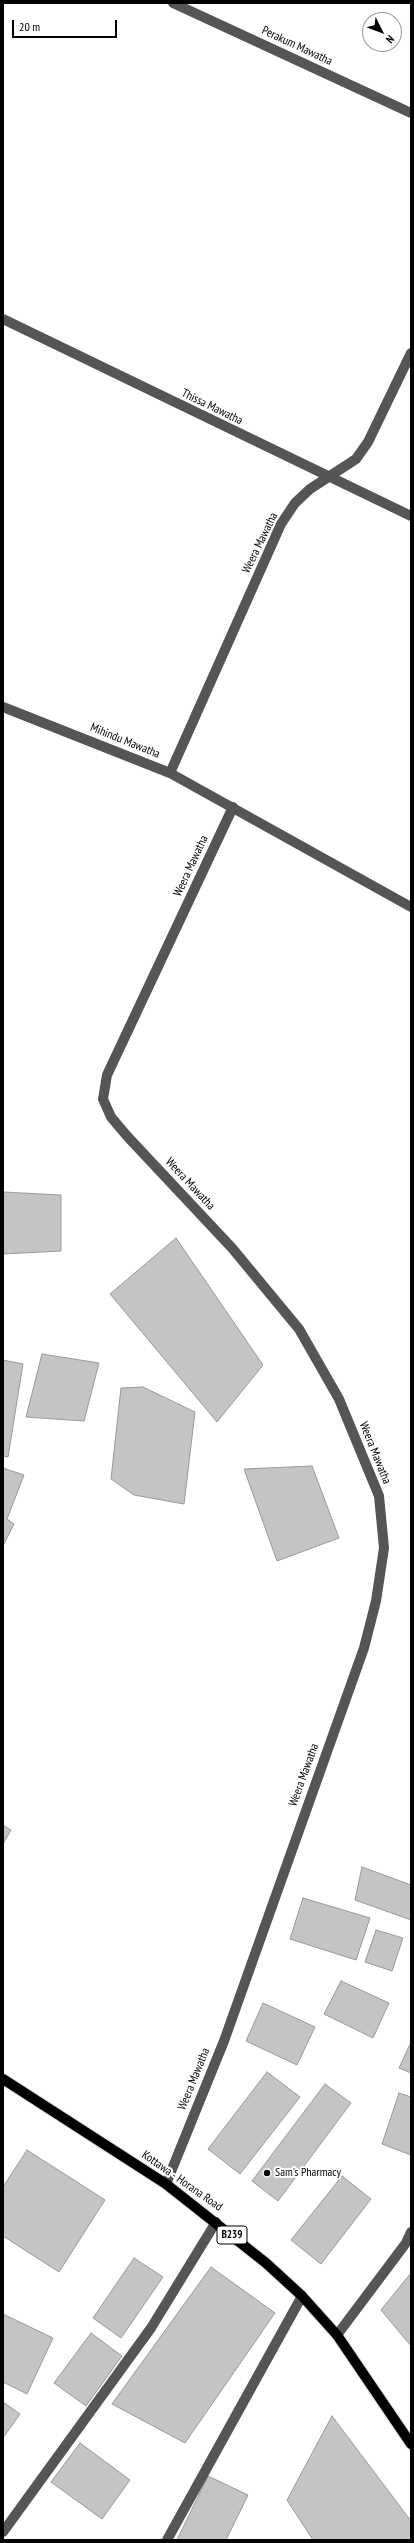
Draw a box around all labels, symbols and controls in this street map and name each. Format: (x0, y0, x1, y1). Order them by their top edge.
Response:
scale bar (14, 12, 119, 38)
north arrow (362, 12, 402, 52)
text: 20 m (19, 19, 40, 34)
street label: Perakum Mawatha (260, 23, 334, 69)
text: N (383, 32, 397, 46)
street label: Thissa Mawatha (179, 386, 245, 428)
street label: Weera Mawatha (239, 510, 281, 576)
street label: Mihindu Mawatha (88, 720, 162, 762)
street label: Weera Mawatha (171, 833, 211, 899)
street label: Weera Mawatha (162, 1155, 218, 1213)
street label: Weera Mawatha (356, 1420, 394, 1486)
street label: Weera Mawatha (286, 1742, 322, 1808)
street label: Weera Mawatha (175, 2046, 213, 2112)
street label: Kottawa - Horana Road (139, 2148, 225, 2214)
place label: Sam's Pharmacy (275, 2166, 341, 2180)
marker: Sam's Pharmacy (262, 2168, 272, 2178)
road number: B239 (217, 2226, 247, 2244)

